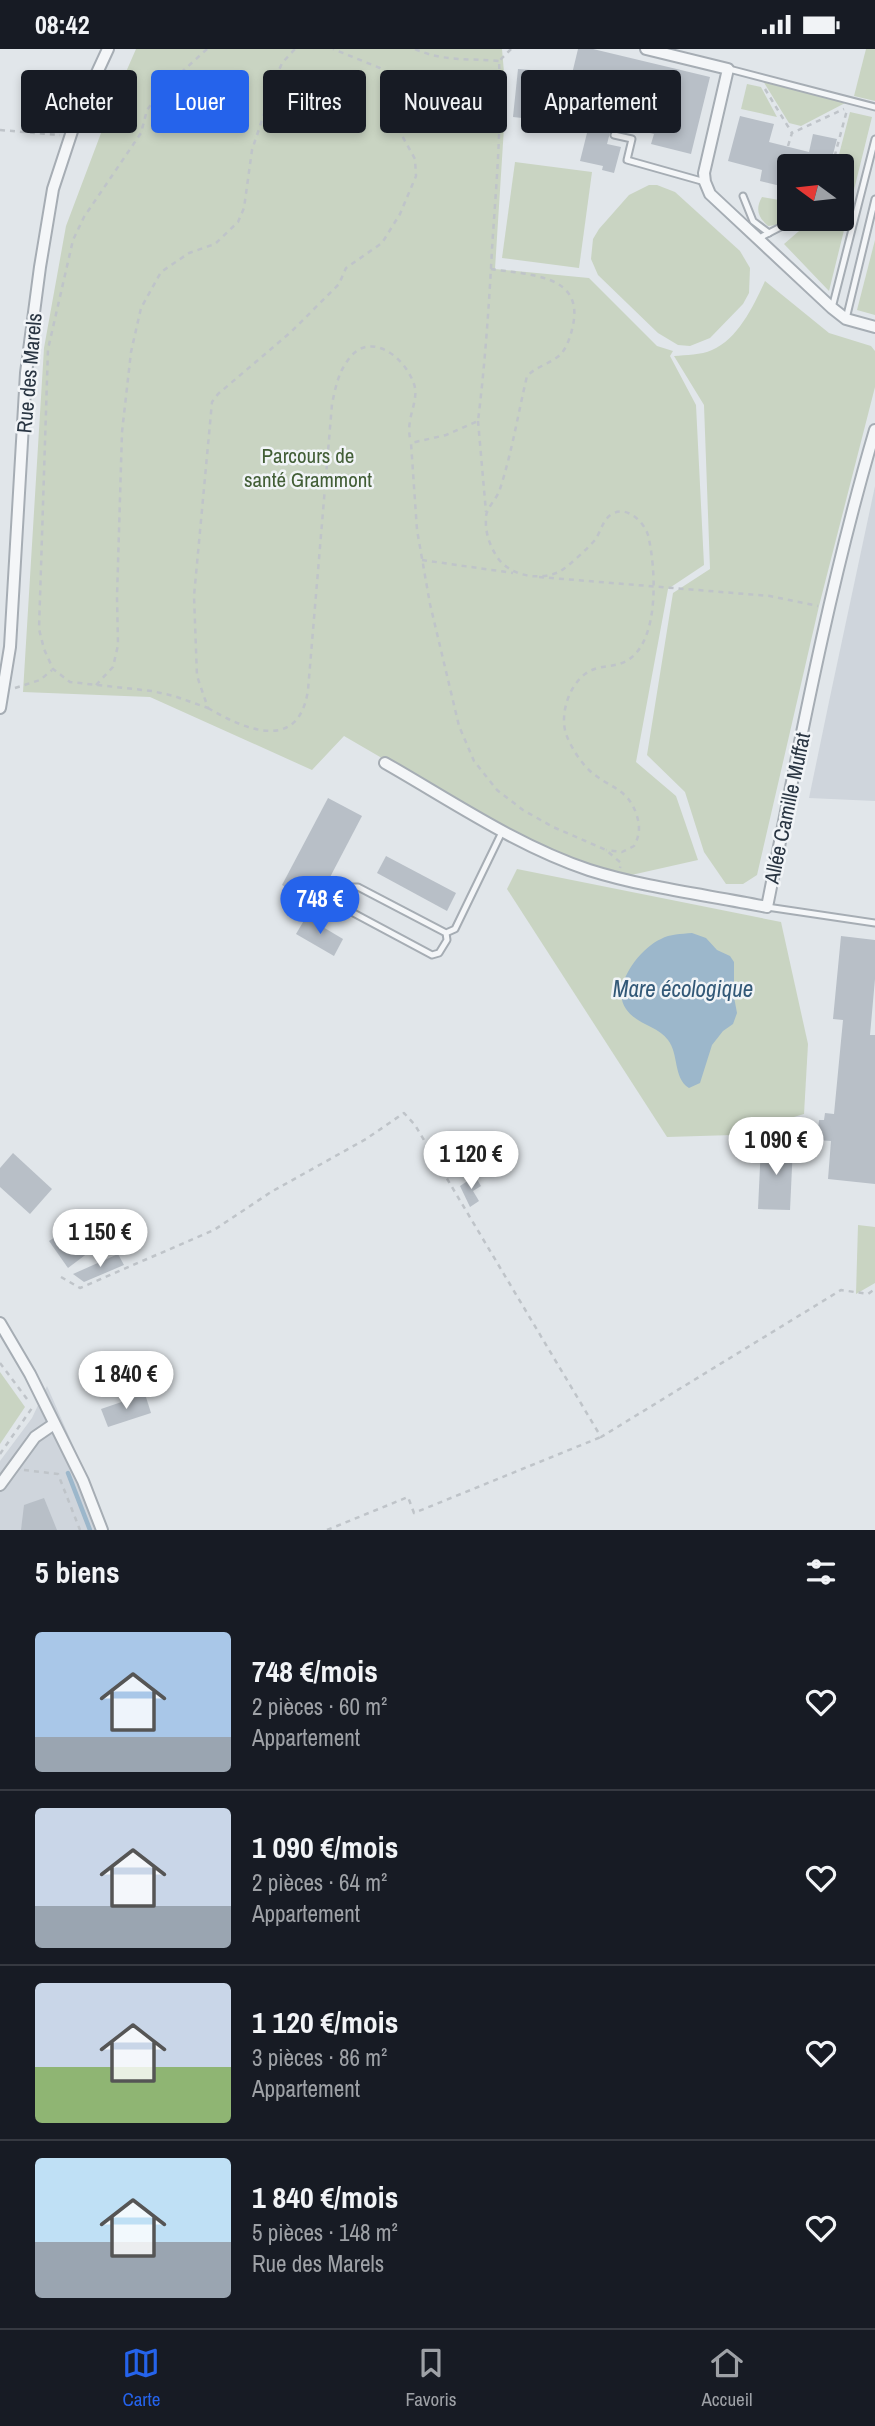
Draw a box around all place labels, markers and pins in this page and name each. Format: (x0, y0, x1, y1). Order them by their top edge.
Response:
pin: 748 € (271, 877, 369, 936)
pin: 1 090 € (711, 1117, 841, 1177)
pin: 1 120 € (406, 1131, 536, 1191)
pin: 1 150 € (35, 1209, 165, 1269)
pin: 1 840 € (61, 1351, 191, 1411)

